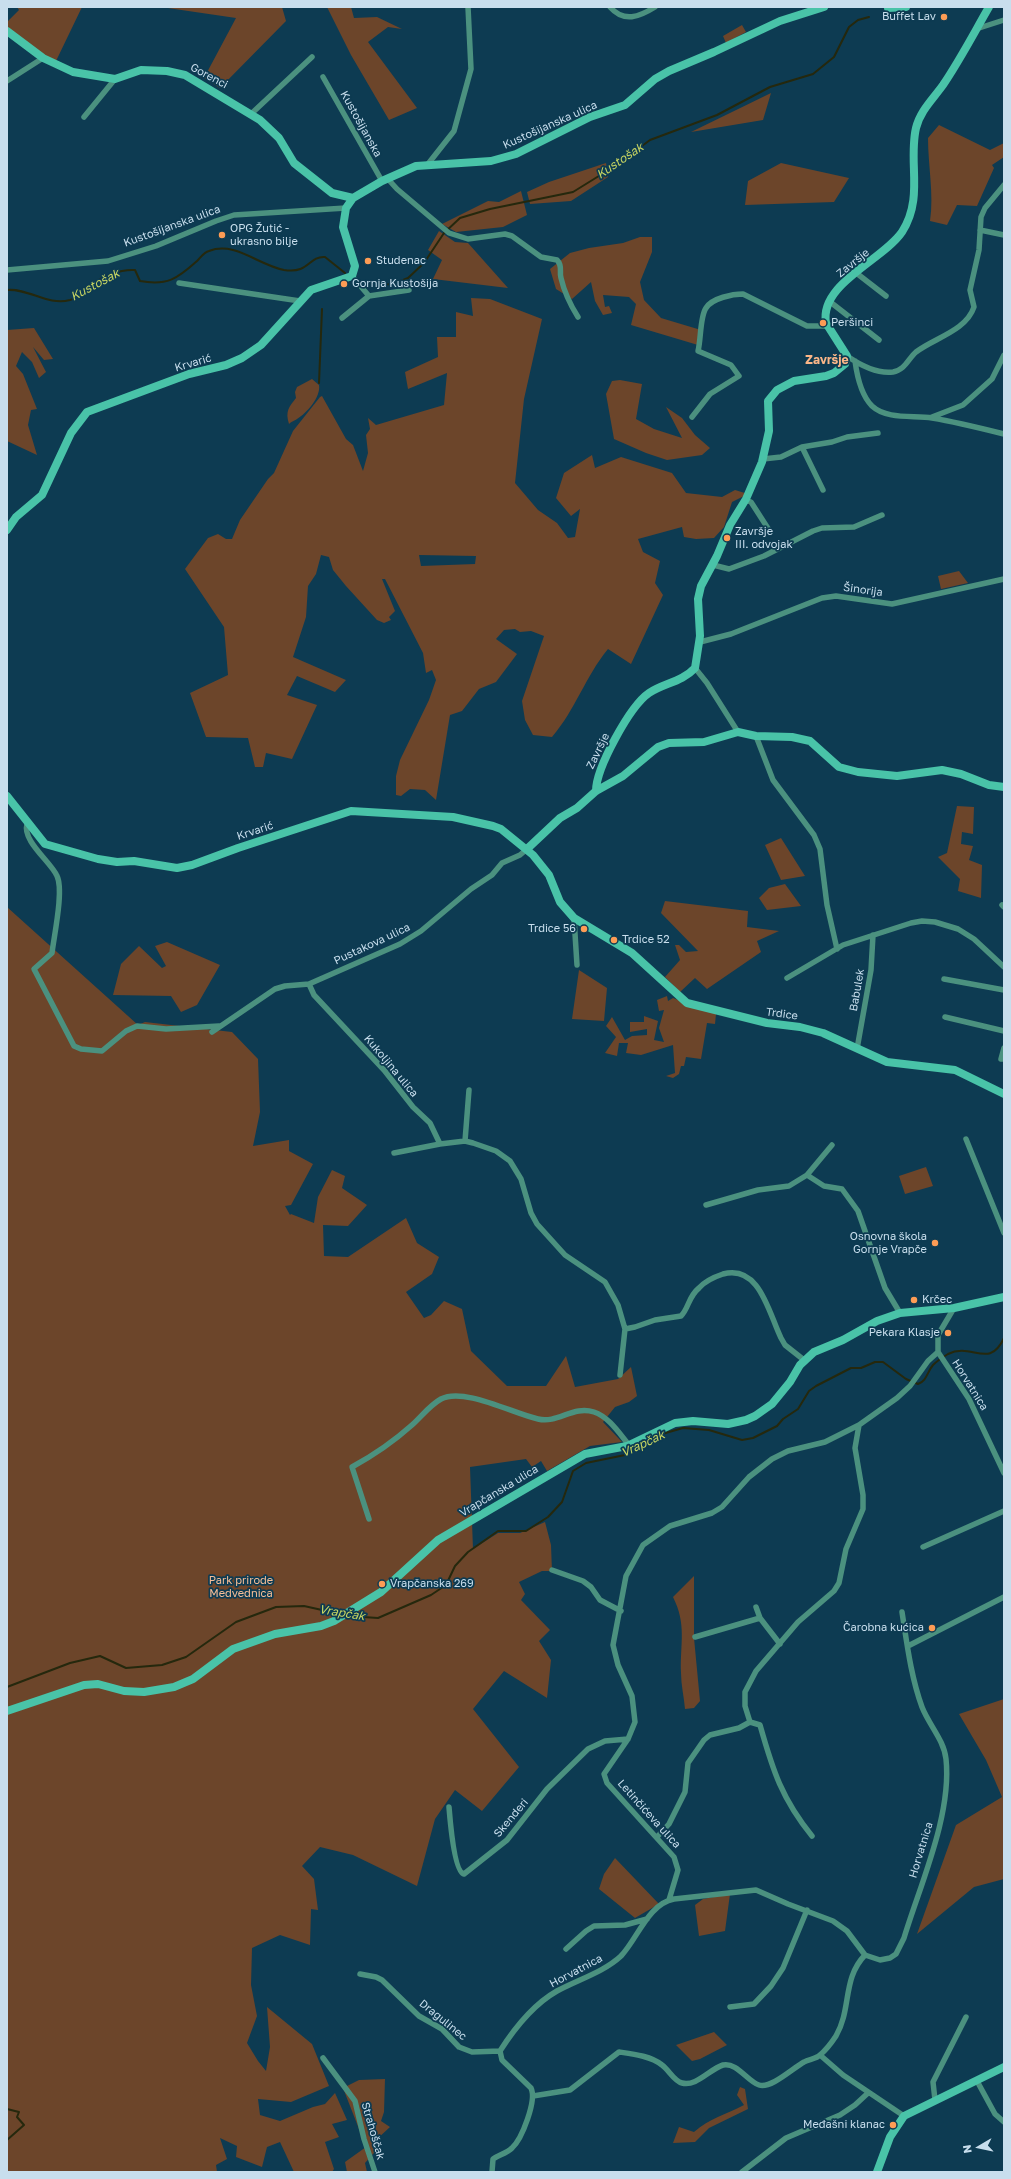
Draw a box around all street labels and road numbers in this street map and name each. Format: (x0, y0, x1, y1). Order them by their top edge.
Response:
street label: Gorenci (188, 61, 230, 91)
street label: Kustošijanska (337, 89, 385, 159)
street label: Kustošijanska ulica (501, 98, 599, 152)
street label: Kustošijanska ulica (122, 202, 222, 250)
street label: Završje (834, 246, 872, 280)
street label: Krvarić (173, 351, 213, 375)
street label: Šinorija (842, 581, 884, 599)
street label: Završje (584, 731, 612, 771)
street label: Krvarić (235, 819, 275, 843)
street label: Pustakova ulica (332, 921, 412, 967)
street label: Babulek (847, 968, 867, 1012)
street label: Trdice (765, 1005, 799, 1023)
street label: Kukoljina ulica (361, 1032, 421, 1100)
street label: Horvatnica (949, 1357, 991, 1413)
street label: Vrapčanska ulica (457, 1462, 541, 1520)
street label: Letinčićeva ulica (615, 1777, 683, 1851)
street label: Skenderi (491, 1796, 531, 1840)
street label: Horvatnica (906, 1820, 936, 1880)
street label: Horvatnica (547, 1952, 605, 1990)
street label: Dragulinec (417, 1997, 469, 2043)
street label: Strahoščak (358, 2101, 388, 2161)

